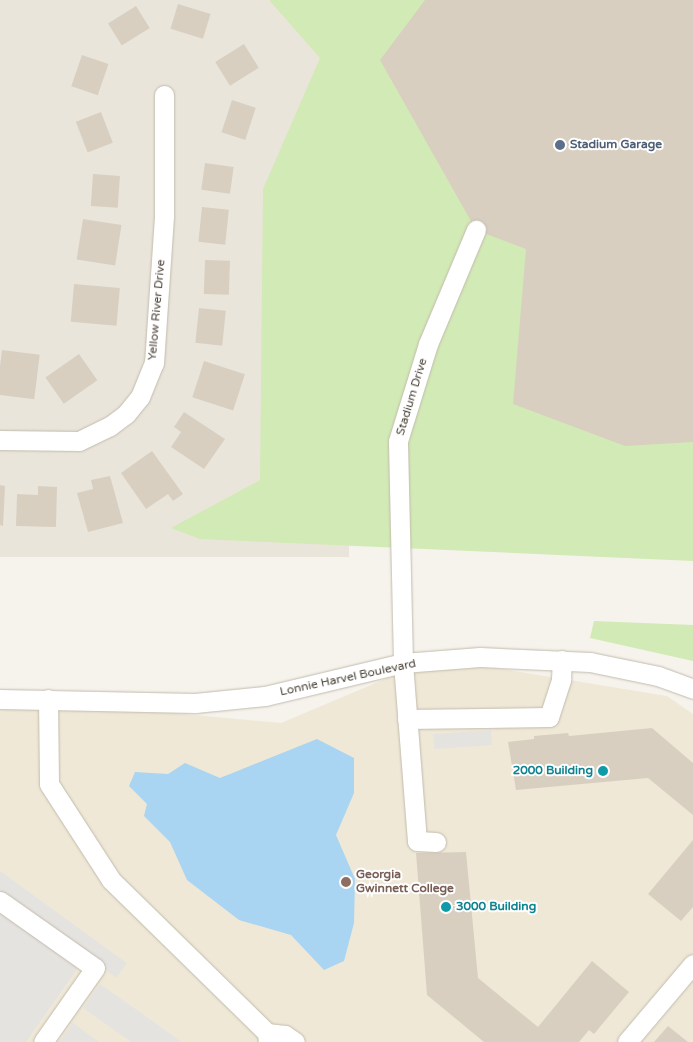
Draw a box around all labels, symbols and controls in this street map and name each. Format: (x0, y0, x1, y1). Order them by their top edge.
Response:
place label: Stadium Garage (570, 138, 662, 152)
marker: Stadium Garage (554, 139, 566, 151)
street label: Yellow River Drive (145, 259, 169, 361)
street label: Stadium Drive (393, 357, 431, 437)
street label: Lonnie Harvel Boulevard (279, 657, 417, 699)
place label: 2000 Building (513, 764, 593, 778)
marker: 2000 Building (597, 765, 609, 777)
place label: Georgia Gwinnett College (356, 868, 454, 896)
marker: Georgia Gwinnett College (340, 876, 352, 888)
place label: 3000 Building (456, 900, 536, 914)
marker: 3000 Building (440, 901, 452, 913)

